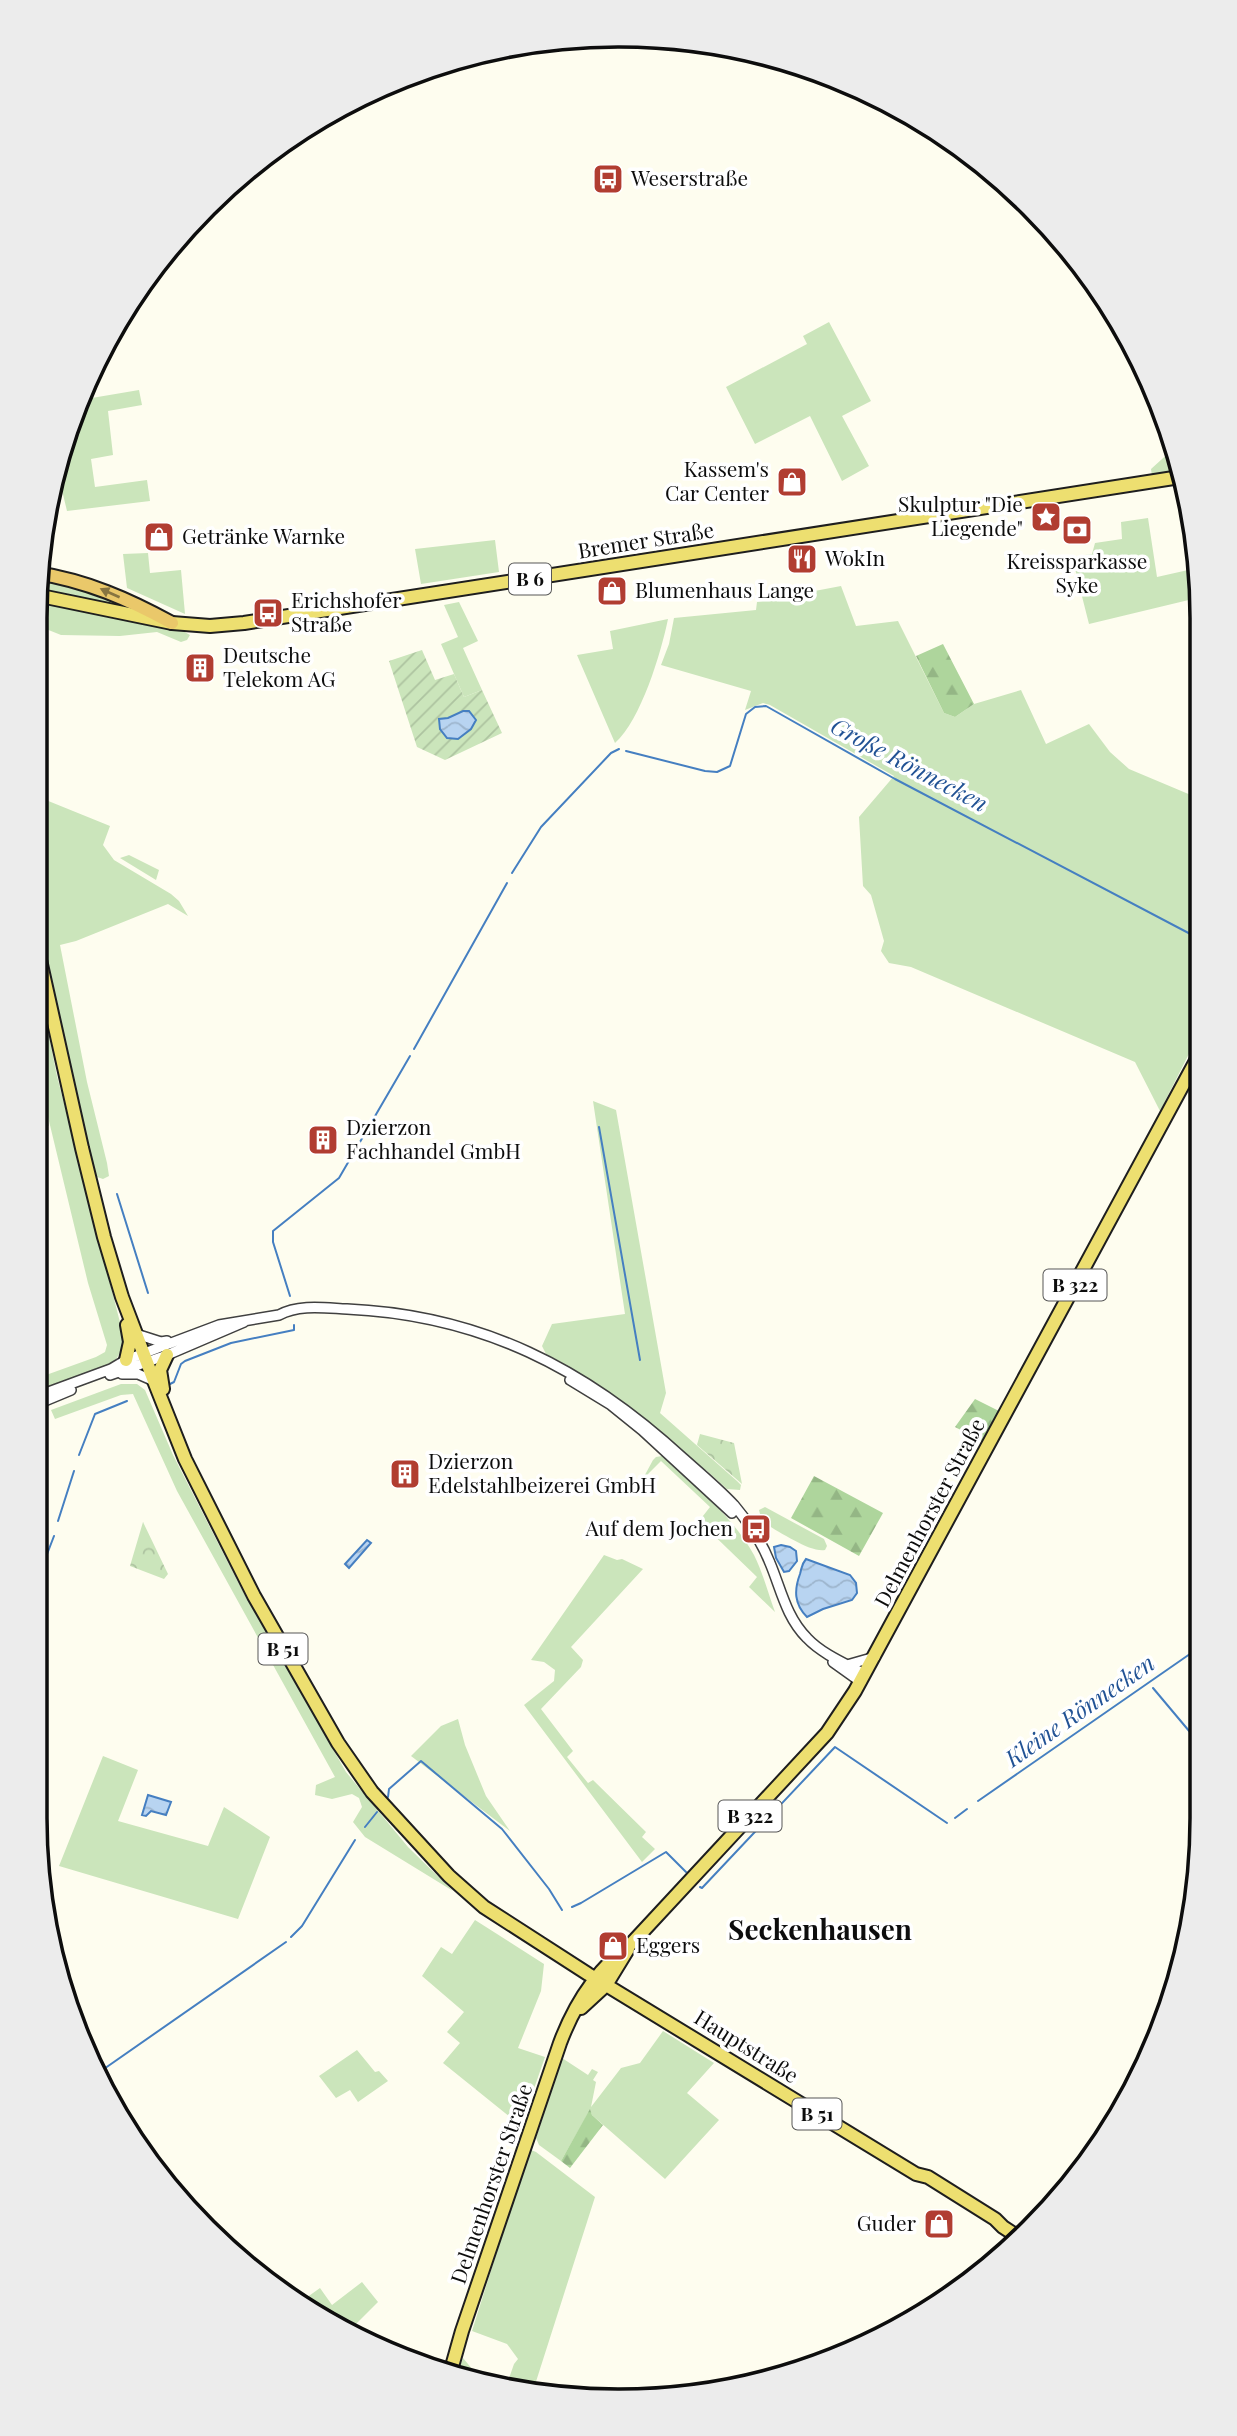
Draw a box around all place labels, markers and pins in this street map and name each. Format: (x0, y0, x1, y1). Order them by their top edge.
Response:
bus stop icon: Weserstraße (591, 162, 625, 196)
place label: Weserstraße (630, 163, 748, 191)
place label: Kassem's Car Center (665, 454, 770, 506)
shop icon: Kassem's Car Center (775, 465, 809, 499)
place label: Skulptur "Die Liegende" (898, 489, 1023, 541)
place icon: Skulptur "Die Liegende" (1029, 500, 1063, 534)
bank icon: Kreissparkasse Syke (1060, 513, 1094, 547)
shop icon: Getränke Warnke (142, 520, 176, 554)
place label: Getränke Warnke (182, 521, 345, 549)
restaurant icon: WokIn (785, 542, 819, 576)
place label: WokIn (824, 543, 886, 571)
place label: Kreissparkasse Syke (1006, 546, 1148, 598)
shop icon: Blumenhaus Lange (595, 574, 629, 608)
place label: Blumenhaus Lange (635, 575, 814, 603)
place label: Erichshofer Straße (291, 585, 402, 637)
bus stop icon: Erichshofer Straße (251, 596, 285, 630)
place label: Deutsche Telekom AG (223, 640, 336, 692)
building icon: Deutsche Telekom AG (183, 651, 217, 685)
place label: Dzierzon Fachhandel GmbH (346, 1112, 521, 1164)
building icon: Dzierzon Fachhandel GmbH (306, 1123, 340, 1157)
place label: Dzierzon Edelstahlbeizerei GmbH (428, 1446, 656, 1498)
building icon: Dzierzon Edelstahlbeizerei GmbH (388, 1457, 422, 1491)
bus stop icon: Auf dem Jochen (739, 1512, 773, 1546)
place label: Auf dem Jochen (585, 1513, 733, 1541)
shop icon: Eggers (596, 1929, 630, 1963)
place label: Eggers (636, 1930, 700, 1958)
shop icon: Guder (922, 2207, 956, 2241)
place label: Guder (857, 2208, 917, 2236)

